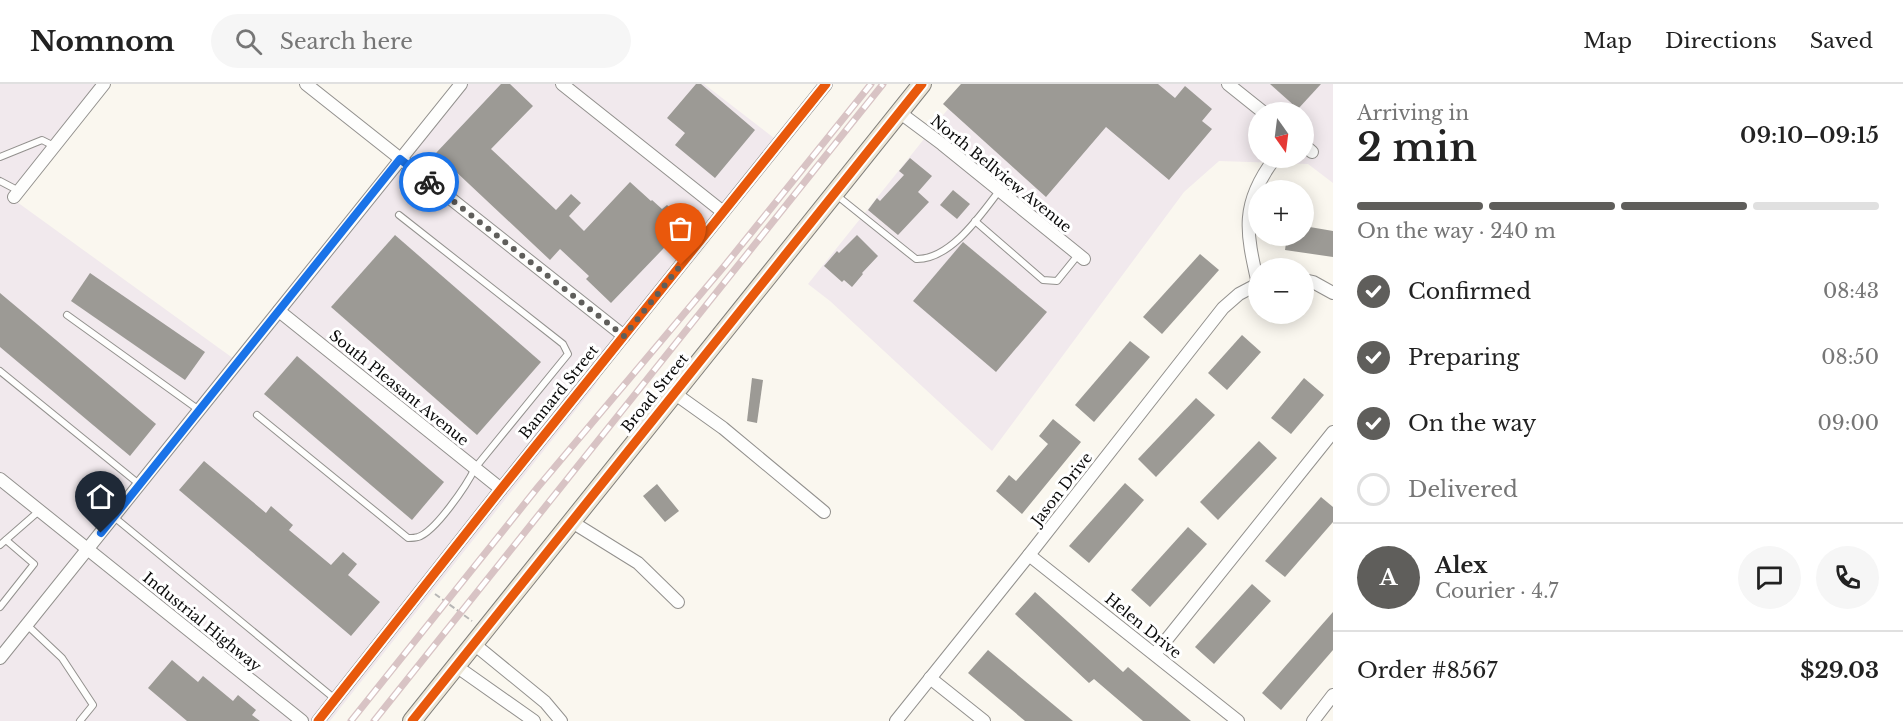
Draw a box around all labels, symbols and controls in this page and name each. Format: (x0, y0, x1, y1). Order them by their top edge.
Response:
search box (211, 14, 631, 68)
text: Nomnom (30, 24, 175, 59)
icon: search (232, 25, 265, 58)
text: Search here (280, 28, 413, 55)
text: Map (1583, 28, 1632, 54)
text: Directions (1665, 28, 1777, 54)
text: Saved (1810, 28, 1873, 54)
text: Arriving in (1357, 101, 1469, 125)
north arrow (1248, 102, 1314, 168)
map controls (1248, 102, 1314, 324)
street label: North Bellview Avenue (927, 111, 1076, 236)
text: 09:10–09:15 (1740, 122, 1879, 149)
text: 2 min (1357, 123, 1477, 172)
courier (399, 152, 459, 212)
icon: bike (413, 166, 446, 199)
button: + (1248, 180, 1314, 246)
pin (655, 203, 706, 265)
icon: bag (664, 212, 697, 245)
text: On the way · 240 m (1357, 219, 1556, 243)
button: − (1248, 258, 1314, 324)
icon: check (1357, 275, 1390, 308)
text: Confirmed (1408, 278, 1531, 305)
text: 08:43 (1823, 279, 1879, 303)
street label: South Pleasant Avenue (326, 326, 473, 450)
street label: Bannard Street (515, 341, 602, 442)
icon: check (1357, 341, 1390, 374)
text: Preparing (1408, 344, 1519, 371)
text: 08:50 (1821, 345, 1879, 369)
street label: Broad Street (617, 349, 692, 436)
icon: check (1357, 407, 1390, 440)
text: On the way (1408, 410, 1536, 437)
text: 09:00 (1818, 411, 1879, 435)
street label: Jason Drive (1026, 448, 1096, 531)
pin (75, 471, 126, 533)
text: Delivered (1408, 476, 1518, 503)
icon: home (84, 480, 117, 513)
button: chat (1738, 546, 1801, 609)
button: phone (1816, 546, 1879, 609)
text: Alex (1435, 552, 1488, 579)
text: A (1380, 564, 1397, 591)
street label: Industrial Highway (139, 568, 266, 676)
text: Courier · 4.7 (1435, 579, 1558, 603)
street label: Helen Drive (1101, 589, 1185, 662)
text: Order #8567 (1357, 657, 1497, 684)
text: $29.03 (1800, 657, 1879, 684)

